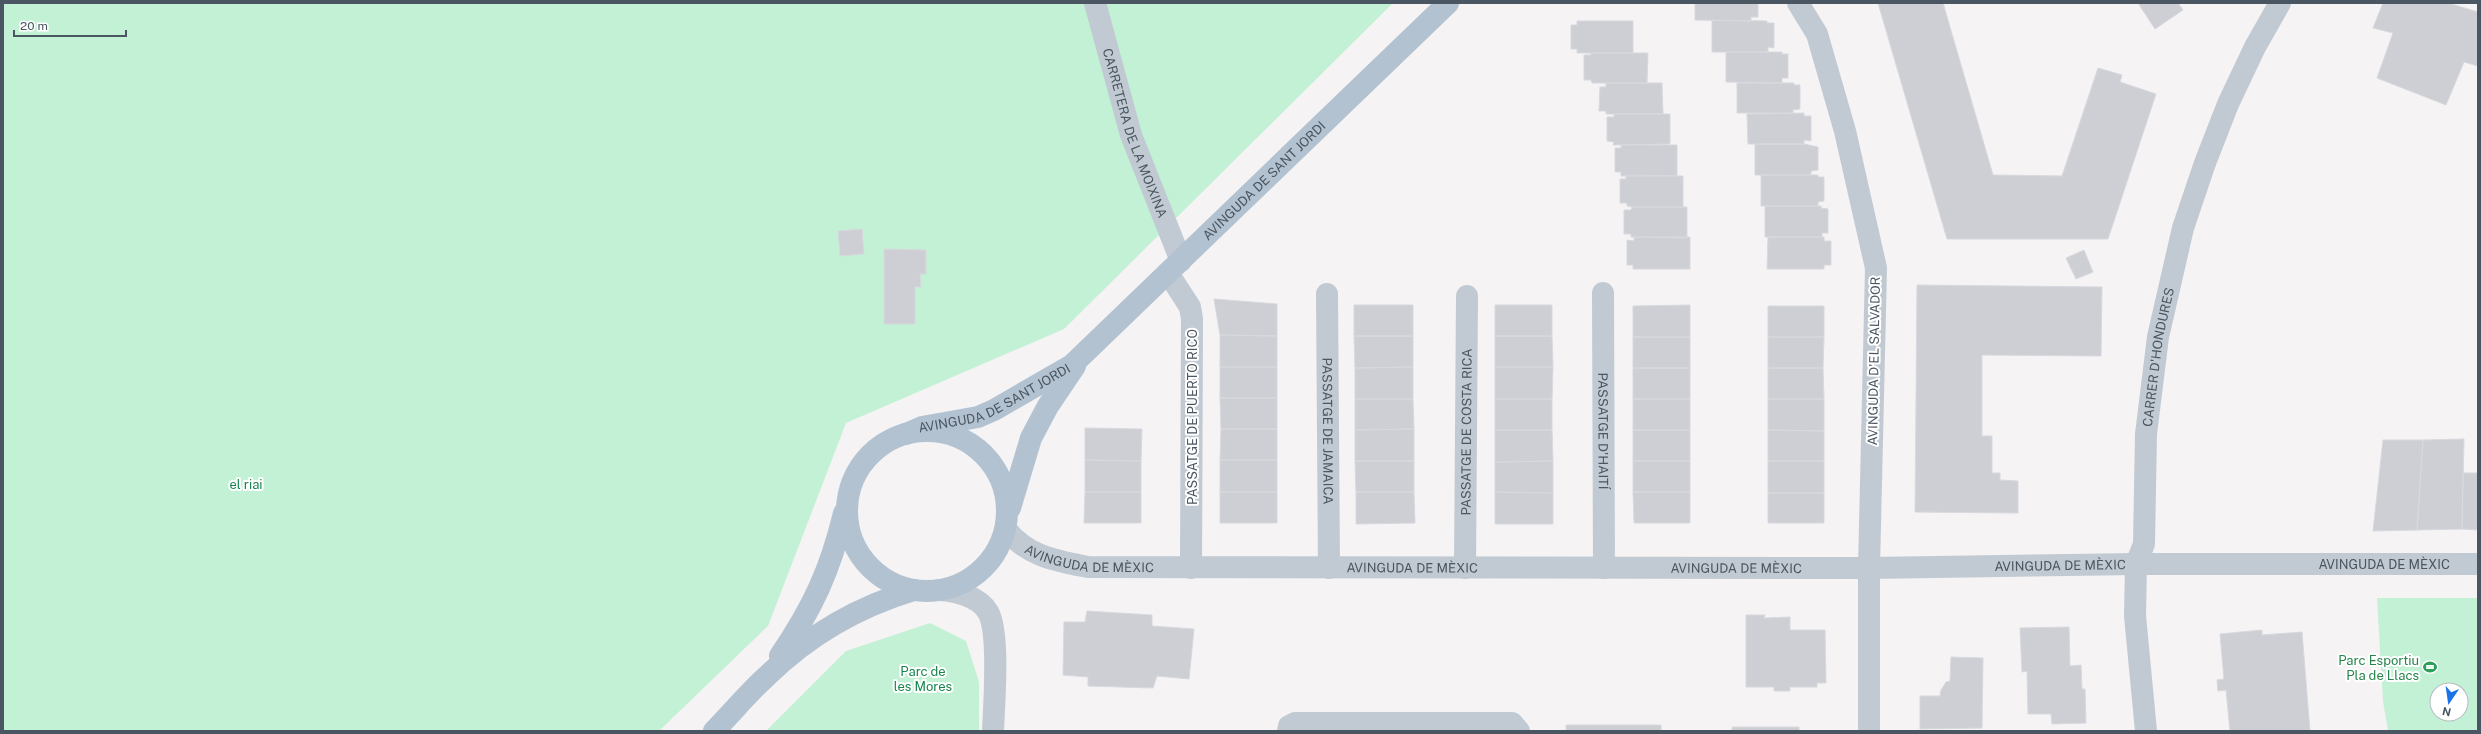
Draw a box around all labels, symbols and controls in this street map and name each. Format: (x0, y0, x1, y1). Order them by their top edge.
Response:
scale bar (14, 12, 126, 38)
text: 20 m (20, 19, 48, 33)
street label: CARRETERA DE LA MOIXINA (1100, 46, 1170, 220)
street label: AVINGUDA DE SANT JORDI (1199, 118, 1328, 243)
street label: AVINGUDA D'EL SALVADOR (1865, 276, 1883, 446)
street label: CARRER D'HONDURES (2139, 286, 2177, 428)
street label: PASSATGE DE PUERTO RICO (1185, 329, 1200, 505)
street label: PASSATGE DE COSTA RICA (1458, 348, 1474, 516)
street label: PASSATGE DE JAMAICA (1320, 357, 1336, 505)
street label: AVINGUDA DE SANT JORDI (917, 360, 1073, 435)
street label: PASSATGE D'HAITÍ (1596, 373, 1612, 491)
park label: el riai (229, 477, 263, 492)
street label: AVINGUDA DE MÈXIC (1022, 541, 1154, 575)
street label: AVINGUDA DE MÈXIC (1994, 556, 2126, 574)
street label: AVINGUDA DE MÈXIC (2318, 556, 2450, 572)
street label: AVINGUDA DE MÈXIC (1347, 559, 1478, 575)
street label: AVINGUDA DE MÈXIC (1671, 559, 1802, 575)
place label: Parc Esportiu Pla de Llacs (2338, 653, 2419, 683)
sports icon: Parc Esportiu Pla de Llacs (2422, 659, 2438, 675)
park label: Parc de les Mores (894, 664, 952, 694)
north arrow (2429, 682, 2469, 722)
text: N (2441, 705, 2452, 719)

